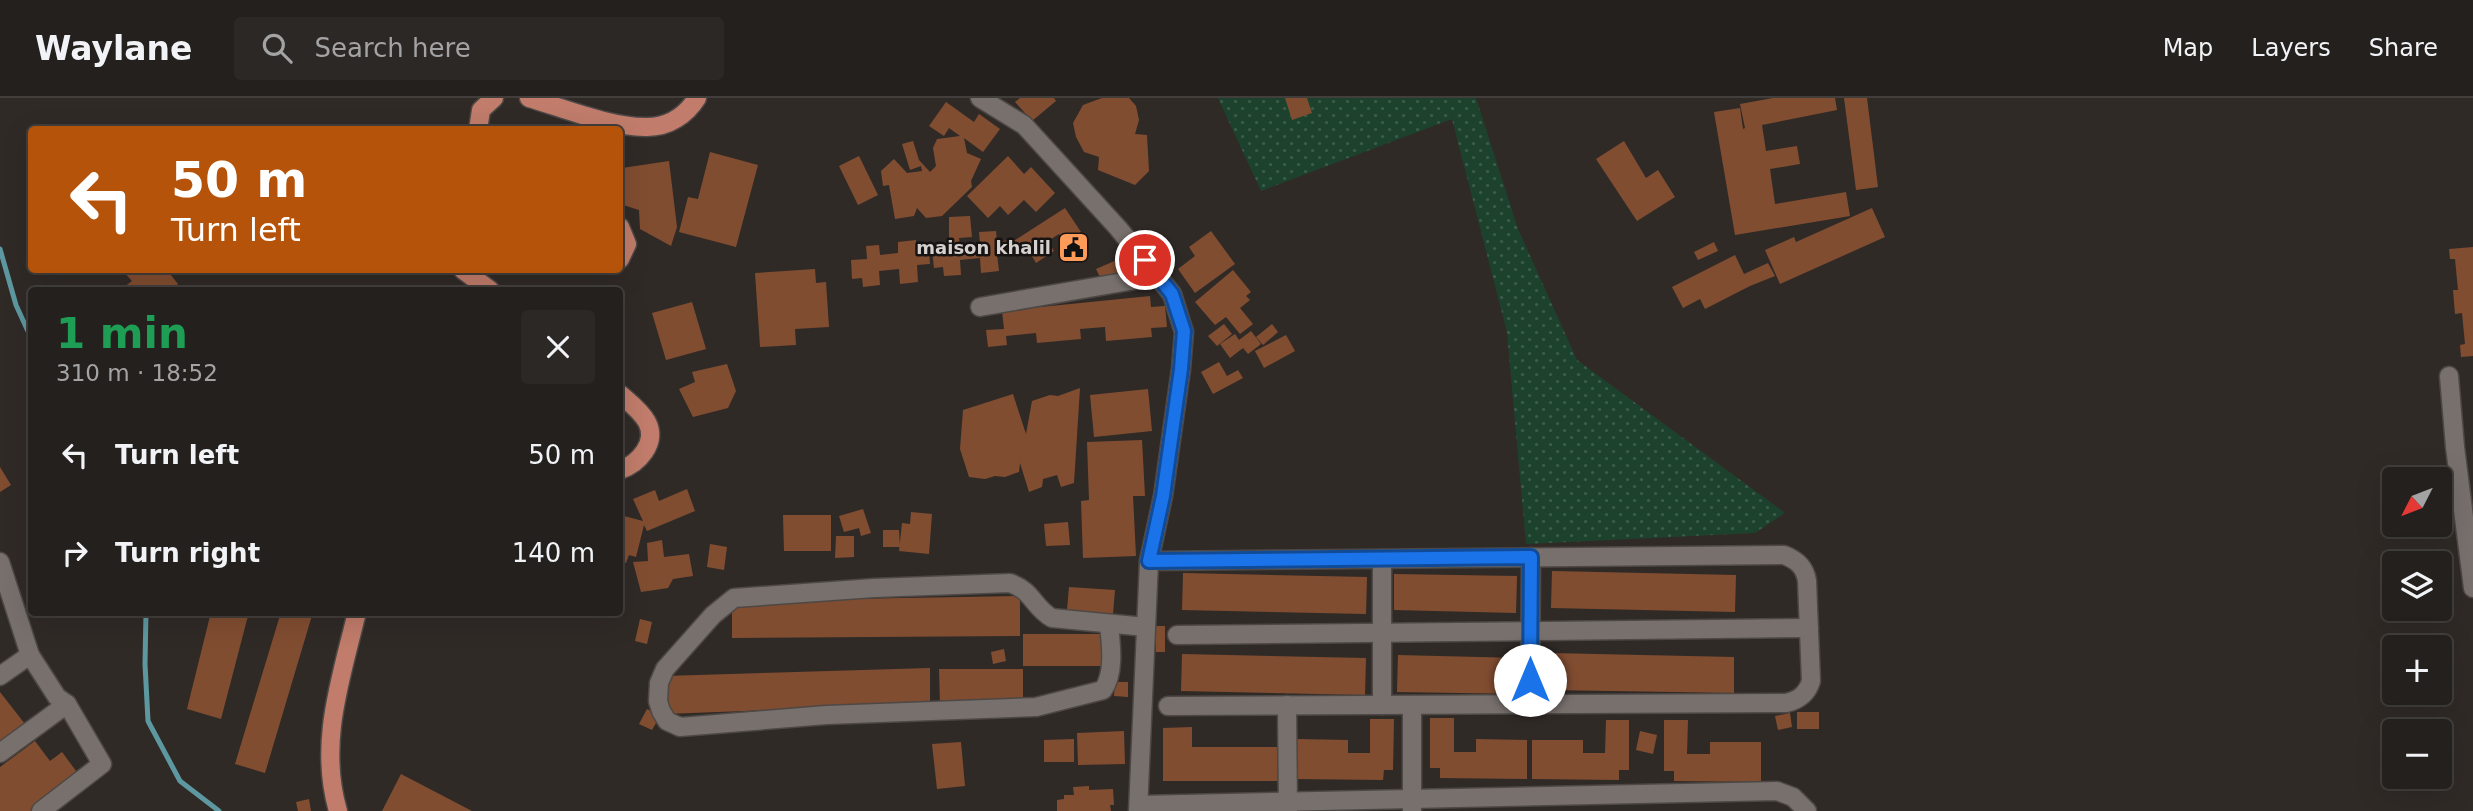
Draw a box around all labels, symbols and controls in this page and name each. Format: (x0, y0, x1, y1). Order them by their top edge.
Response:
search box (234, 17, 724, 80)
text: Waylane (35, 29, 192, 68)
icon: search (258, 29, 296, 67)
text: Search here (314, 33, 471, 63)
text: Map (2163, 34, 2213, 62)
text: Layers (2251, 34, 2331, 62)
text: Share (2369, 34, 2438, 62)
text: 50 m (171, 152, 307, 209)
icon: left (56, 154, 147, 245)
text: Turn left (171, 211, 301, 249)
public building icon: maison khalil (1057, 230, 1091, 264)
pin (1115, 230, 1175, 290)
place label: maison khalil (916, 237, 1051, 258)
icon: arrive (1126, 241, 1164, 279)
text: 1 min (56, 309, 188, 358)
button: close (521, 310, 595, 384)
text: 310 m · 18:52 (56, 360, 218, 386)
icon: left (56, 436, 94, 474)
text: Turn left (115, 440, 239, 470)
text: 50 m (528, 440, 595, 470)
north arrow (2382, 467, 2452, 537)
map controls (2382, 467, 2452, 789)
icon: right (56, 534, 94, 572)
text: Turn right (115, 538, 260, 568)
text: 140 m (512, 538, 595, 568)
button: layers (2382, 551, 2452, 621)
button: + (2382, 635, 2452, 705)
position arrow (1493, 643, 1567, 717)
button: − (2382, 719, 2452, 789)

